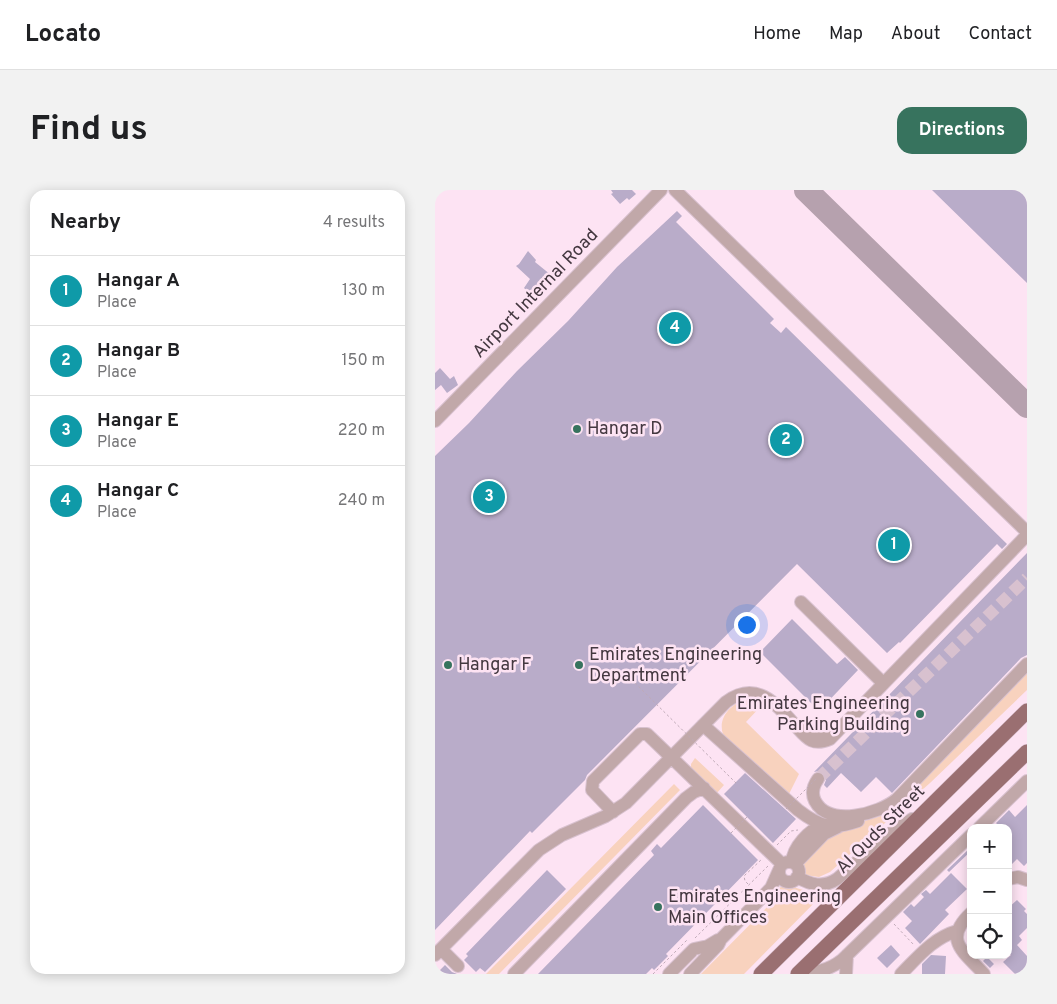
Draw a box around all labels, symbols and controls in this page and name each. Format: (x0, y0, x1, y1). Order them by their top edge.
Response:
text: Locato (25, 20, 101, 50)
text: Home (753, 23, 801, 46)
text: Map (829, 23, 863, 46)
text: About (891, 23, 940, 46)
text: Contact (968, 23, 1032, 46)
button: Directions (897, 107, 1027, 154)
text: Find us (30, 108, 148, 152)
text: Nearby (50, 209, 121, 236)
text: 4 results (323, 213, 385, 233)
street label: Airport Internal Road (468, 224, 604, 364)
text: Hangar A (97, 269, 180, 293)
text: 1 (63, 281, 69, 301)
text: 130 m (342, 281, 385, 301)
text: Place (97, 293, 137, 313)
pin: 4 (659, 309, 691, 347)
text: Hangar B (97, 339, 180, 363)
text: 2 (61, 351, 71, 371)
text: 150 m (342, 351, 385, 371)
text: Place (97, 363, 137, 383)
text: Hangar E (97, 409, 179, 433)
place label: Hangar D (587, 418, 663, 441)
text: 3 (61, 421, 71, 441)
text: 220 m (338, 421, 385, 441)
pin: 2 (770, 421, 802, 459)
marker: Hangar D (571, 423, 583, 435)
text: Place (97, 433, 137, 453)
pin: 3 (473, 478, 505, 516)
text: Hangar C (97, 479, 179, 503)
text: 4 (61, 491, 71, 511)
text: 240 m (338, 491, 385, 511)
text: Place (97, 503, 137, 523)
pin: 1 (878, 526, 910, 564)
your location (734, 612, 760, 638)
place label: Emirates Engineering Department (589, 644, 762, 688)
place label: Hangar F (458, 654, 531, 677)
marker: Hangar F (442, 659, 454, 671)
marker: Emirates Engineering Department (573, 659, 585, 671)
place label: Emirates Engineering Parking Building (737, 693, 910, 737)
marker: Emirates Engineering Parking Building (914, 708, 926, 720)
street label: Al Quds Street (832, 781, 930, 879)
map controls (967, 824, 1012, 959)
button: + (967, 824, 1012, 869)
button: − (967, 869, 1012, 914)
place label: Emirates Engineering Main Offices (668, 886, 841, 930)
marker: Emirates Engineering Main Offices (652, 901, 664, 913)
button: locate (967, 914, 1012, 959)

